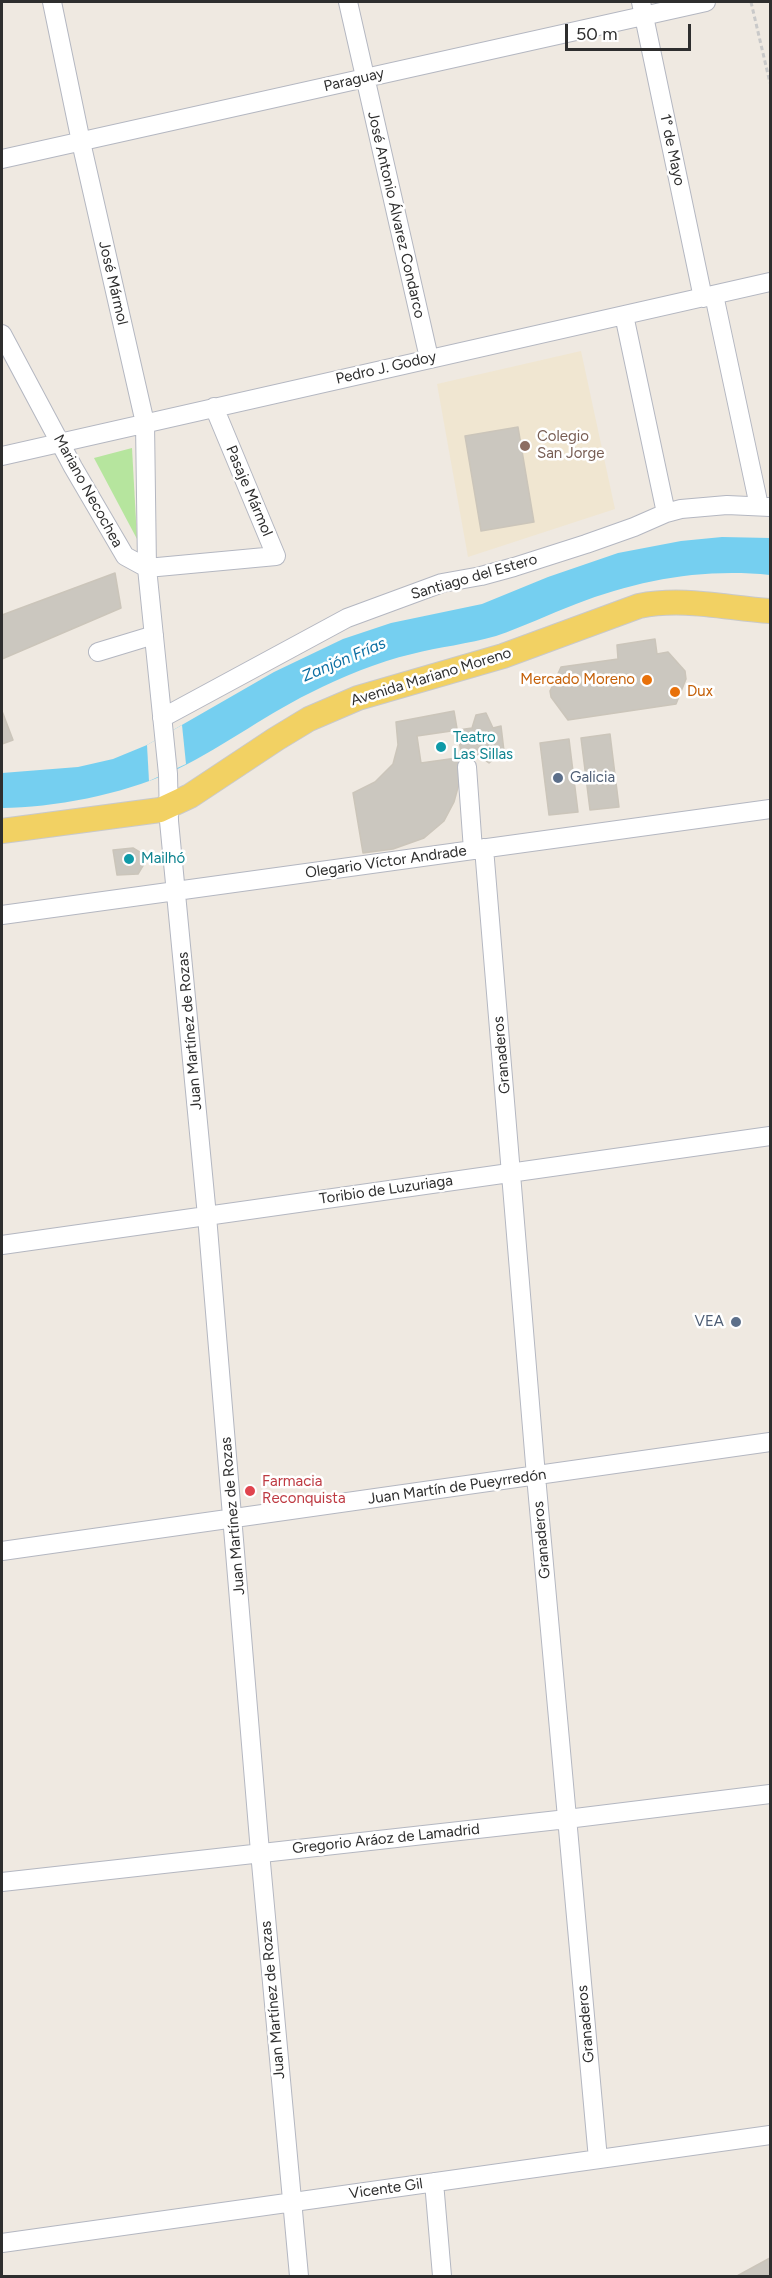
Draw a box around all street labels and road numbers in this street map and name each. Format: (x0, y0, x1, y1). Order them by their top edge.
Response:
street label: Paraguay (322, 64, 386, 96)
street label: José Antonio Álvarez Condarco (363, 110, 429, 320)
street label: 1° de Mayo (656, 113, 688, 187)
street label: José Mármol (95, 239, 131, 327)
street label: Pedro J. Godoy (334, 348, 438, 388)
street label: Mariano Necochea (50, 431, 126, 551)
street label: Pasaje Mármol (222, 443, 276, 539)
street label: Santiago del Estero (409, 550, 539, 604)
street label: Avenida Mariano Moreno (349, 644, 513, 710)
street label: Olegario Víctor Andrade (304, 842, 468, 882)
street label: Juan Martínez de Rozas (174, 951, 206, 1111)
street label: Granaderos (490, 1015, 514, 1095)
street label: Toribio de Luzuriaga (318, 1172, 454, 1208)
street label: Juan Martínez de Rozas (217, 1436, 249, 1596)
street label: Juan Martín de Pueyrredón (367, 1466, 547, 1508)
street label: Granaderos (530, 1500, 554, 1580)
street label: Gregorio Aráoz de Lamadrid (291, 1820, 481, 1858)
street label: Juan Martínez de Rozas (257, 1920, 289, 2080)
street label: Granaderos (574, 1984, 598, 2064)
street label: Vicente Gil (348, 2175, 424, 2203)

